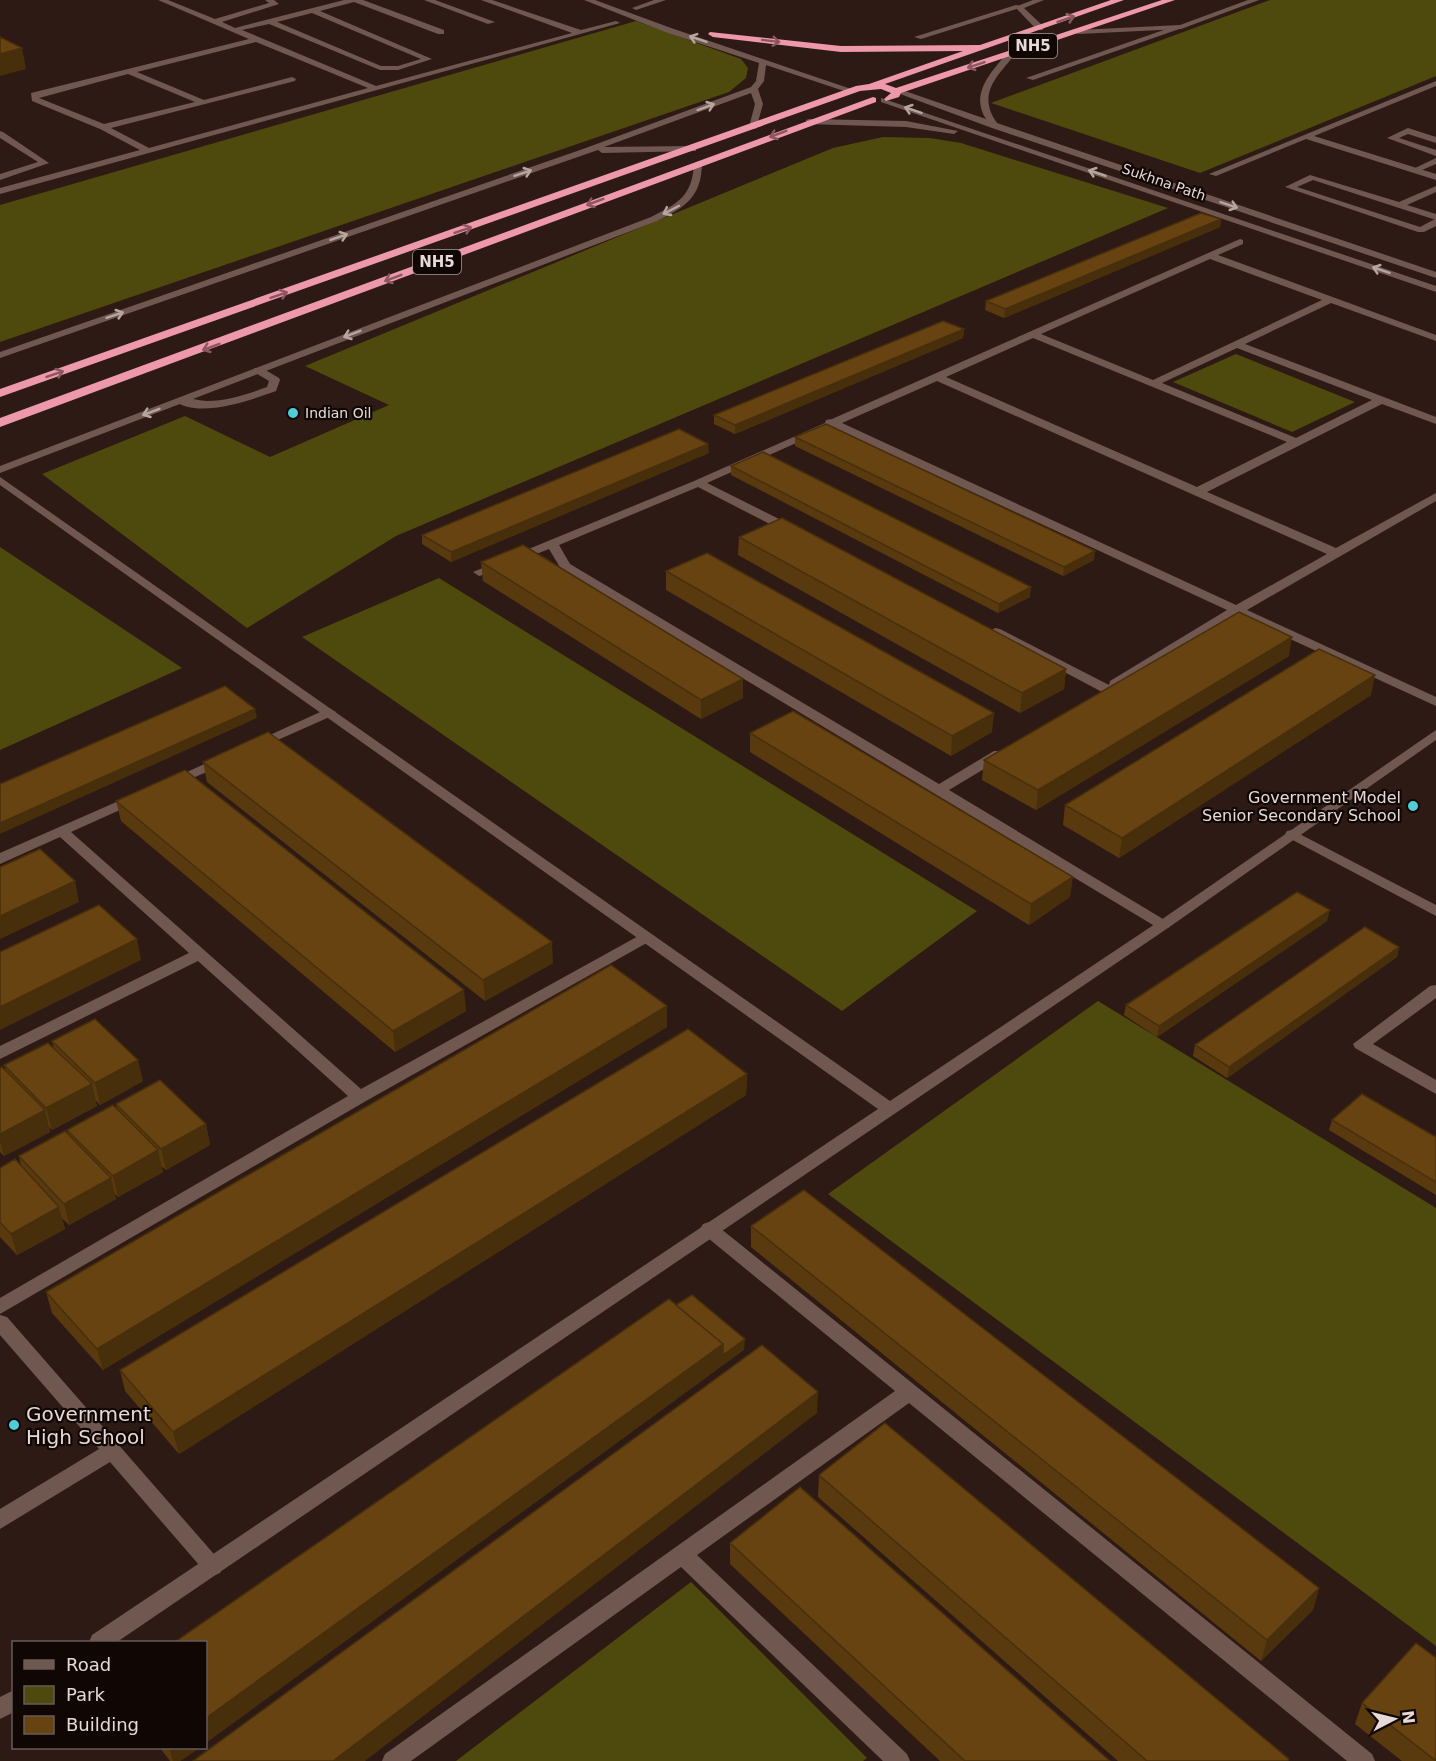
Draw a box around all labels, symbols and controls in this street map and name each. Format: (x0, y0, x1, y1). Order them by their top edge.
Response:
one-way arrow (1056, 13, 1075, 24)
one-way arrow (689, 33, 708, 44)
road number: NH5 (1009, 34, 1057, 58)
one-way arrow (760, 36, 780, 47)
one-way arrow (967, 60, 986, 71)
one-way arrow (696, 100, 715, 111)
one-way arrow (904, 103, 922, 114)
one-way arrow (769, 129, 788, 140)
street label: Sukhna Path (1120, 160, 1208, 204)
one-way arrow (513, 166, 532, 177)
one-way arrow (1088, 166, 1107, 177)
one-way arrow (587, 198, 605, 209)
one-way arrow (1219, 200, 1238, 211)
one-way arrow (663, 204, 680, 216)
one-way arrow (453, 224, 471, 235)
one-way arrow (329, 230, 348, 241)
road number: NH5 (413, 250, 461, 274)
one-way arrow (1372, 264, 1391, 275)
one-way arrow (384, 274, 403, 285)
one-way arrow (269, 289, 288, 300)
one-way arrow (105, 308, 124, 319)
one-way arrow (344, 329, 362, 340)
one-way arrow (202, 342, 221, 353)
one-way arrow (45, 368, 64, 379)
place label: Indian Oil (305, 405, 371, 421)
marker: Indian Oil (286, 406, 300, 420)
one-way arrow (142, 407, 161, 418)
place label: Government Model Senior Secondary School (1202, 788, 1401, 825)
marker: Government Model Senior Secondary School (1406, 799, 1420, 813)
place label: Government High School (26, 1402, 151, 1449)
marker: Government High School (7, 1418, 21, 1432)
legend (12, 1641, 207, 1749)
text: Road (66, 1654, 111, 1675)
text: Park (66, 1684, 105, 1705)
north arrow (1364, 1689, 1424, 1749)
text: N (1398, 1709, 1419, 1725)
text: Building (66, 1714, 139, 1735)

